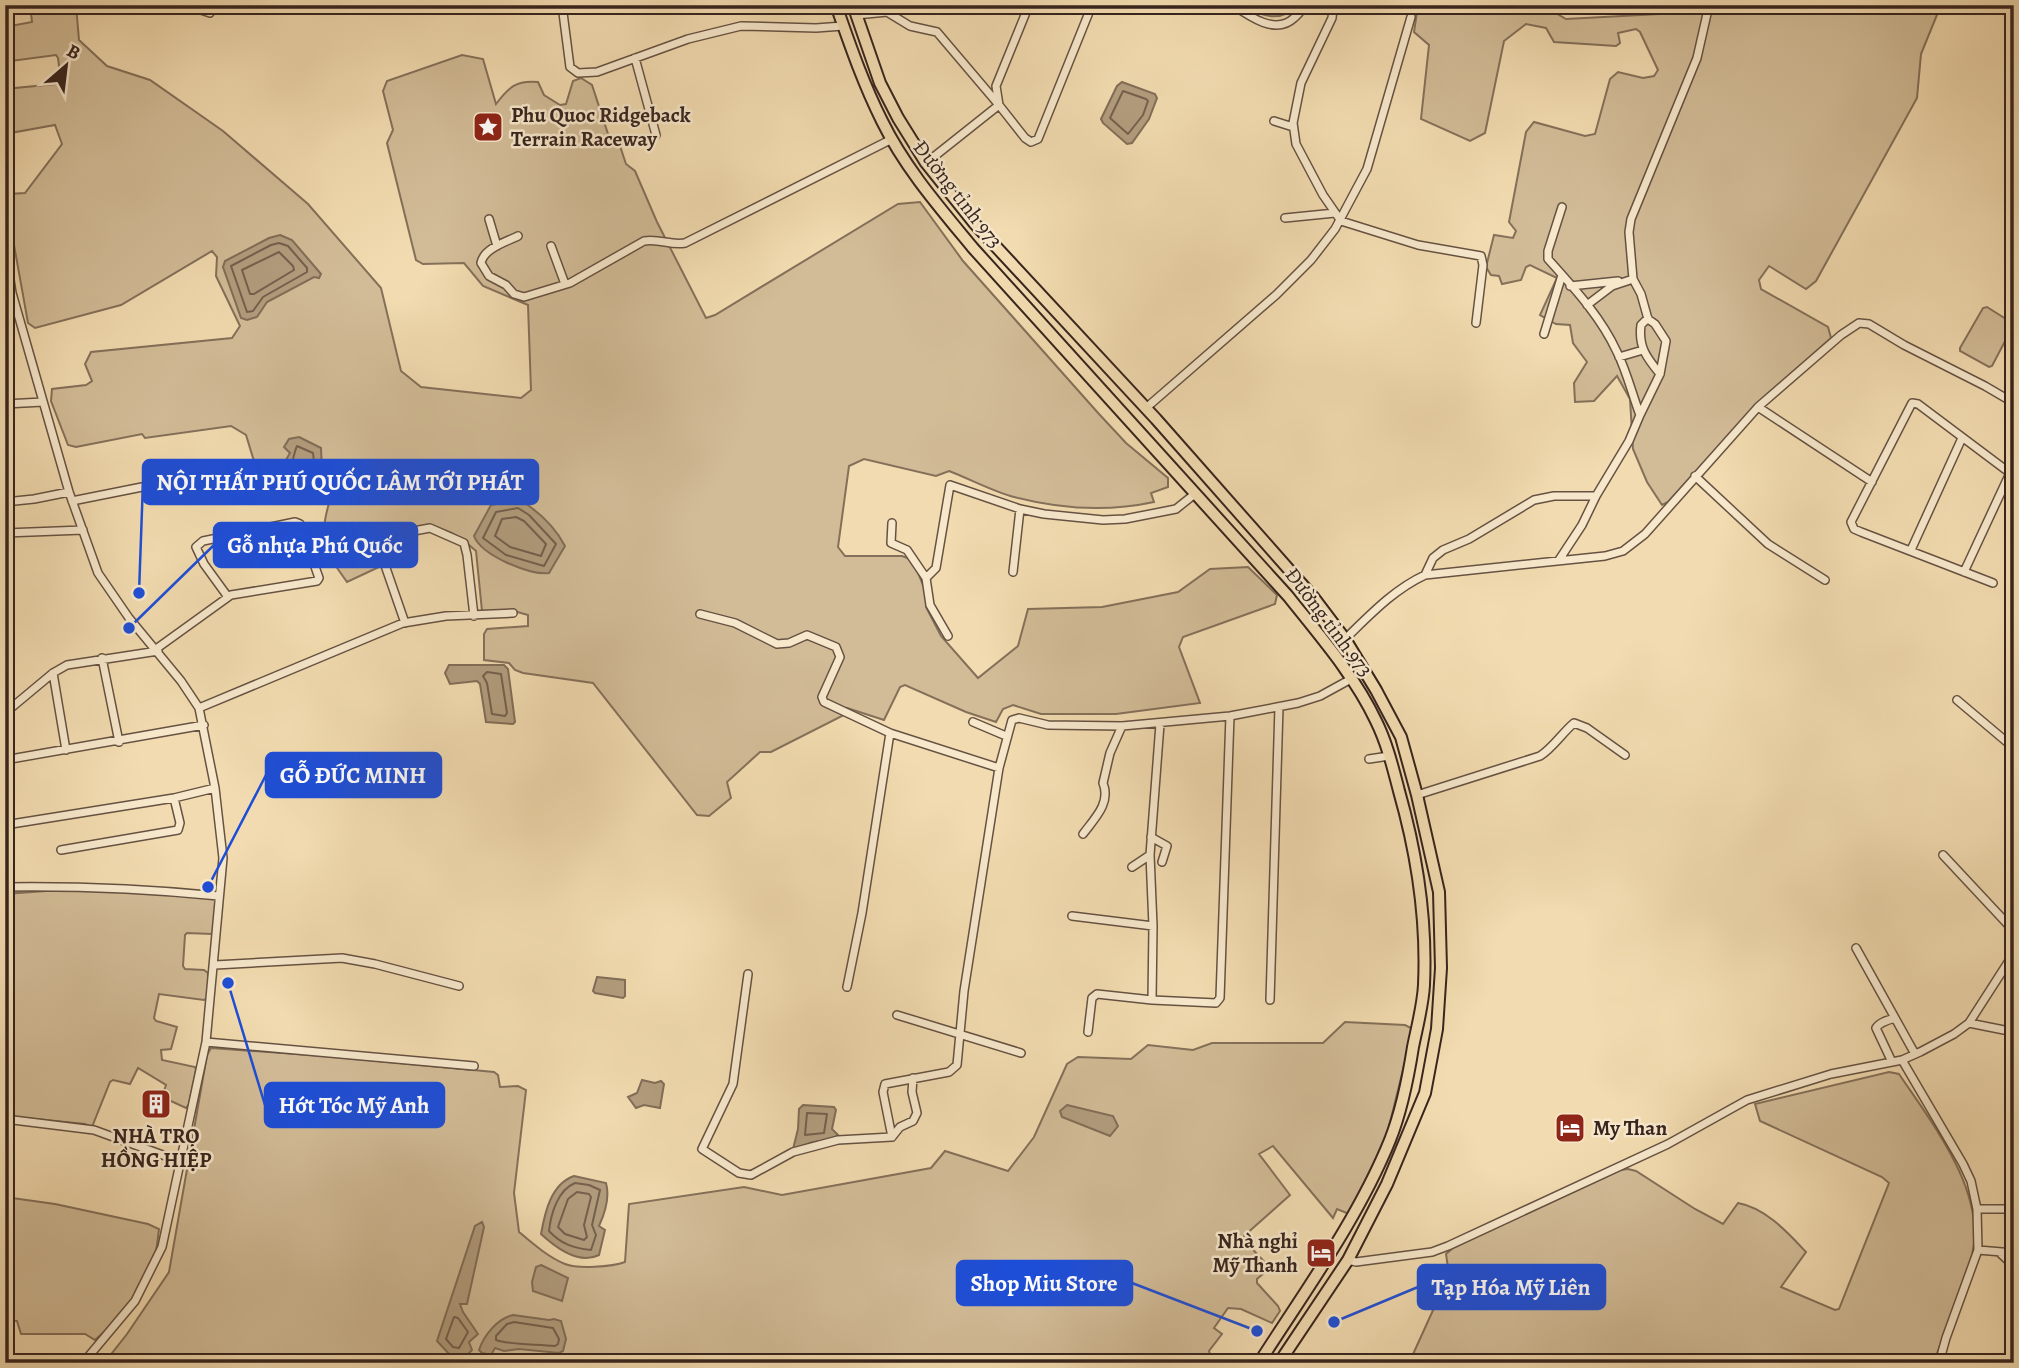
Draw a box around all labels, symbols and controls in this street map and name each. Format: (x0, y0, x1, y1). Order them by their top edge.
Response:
north arrow (32, 32, 102, 102)
text: B (62, 38, 85, 66)
place label: Phu Quoc Ridgeback Terrain Raceway (511, 101, 691, 153)
place icon: Phu Quoc Ridgeback Terrain Raceway (471, 110, 505, 144)
street label: Đường tỉnh 973 (907, 134, 1009, 254)
callout: NỘI THẤT PHÚ QUỐC LÂM TỚI PHÁT (143, 460, 538, 504)
text: NỘI THẤT PHÚ QUỐC LÂM TỚI PHÁT (156, 467, 524, 498)
callout: Gỗ nhựa Phú Quốc (214, 523, 417, 567)
text: Gỗ nhựa Phú Quốc (227, 530, 403, 561)
street label: Đường tỉnh 973 (1279, 561, 1379, 683)
callout: GỖ ĐỨC MINH (266, 753, 441, 797)
text: GỖ ĐỨC MINH (280, 760, 426, 791)
callout: Hớt Tóc Mỹ Anh (265, 1083, 444, 1127)
building icon: NHÀ TRỌ HỒNG HIỆP (139, 1087, 173, 1121)
text: Hớt Tóc Mỹ Anh (279, 1090, 430, 1121)
hotel icon: My Than (1553, 1111, 1587, 1145)
place label: My Than (1593, 1114, 1667, 1142)
place label: NHÀ TRỌ HỒNG HIỆP (101, 1122, 211, 1174)
place label: Nhà nghỉ Mỹ Thanh (1212, 1227, 1298, 1279)
hotel icon: Nhà nghỉ Mỹ Thanh (1304, 1236, 1338, 1270)
callout: Shop Miu Store (957, 1261, 1132, 1305)
callout: Tạp Hóa Mỹ Liên (1418, 1265, 1605, 1309)
text: Shop Miu Store (970, 1268, 1118, 1299)
text: Tạp Hóa Mỹ Liên (1431, 1272, 1591, 1303)

